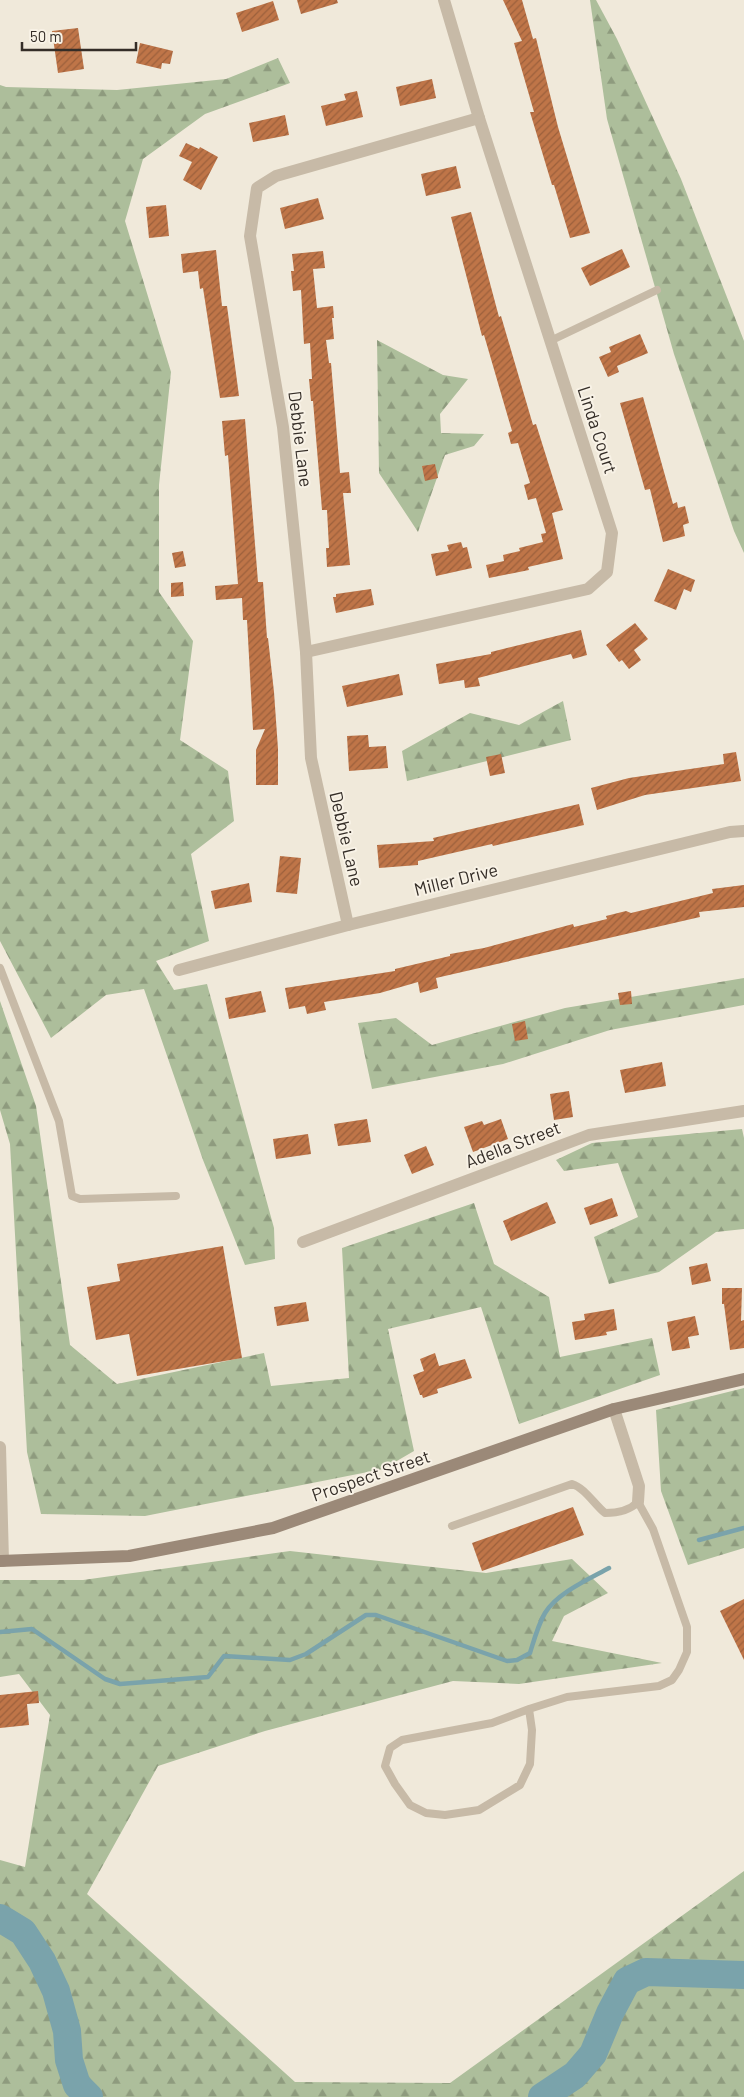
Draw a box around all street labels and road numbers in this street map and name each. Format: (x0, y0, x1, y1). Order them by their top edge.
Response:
street label: Linda Court (573, 383, 622, 476)
street label: Debbie Lane (284, 390, 318, 488)
street label: Debbie Lane (325, 789, 369, 888)
street label: Miller Drive (412, 858, 500, 900)
street label: Adella Street (462, 1116, 563, 1172)
street label: Prospect Street (309, 1445, 433, 1506)

